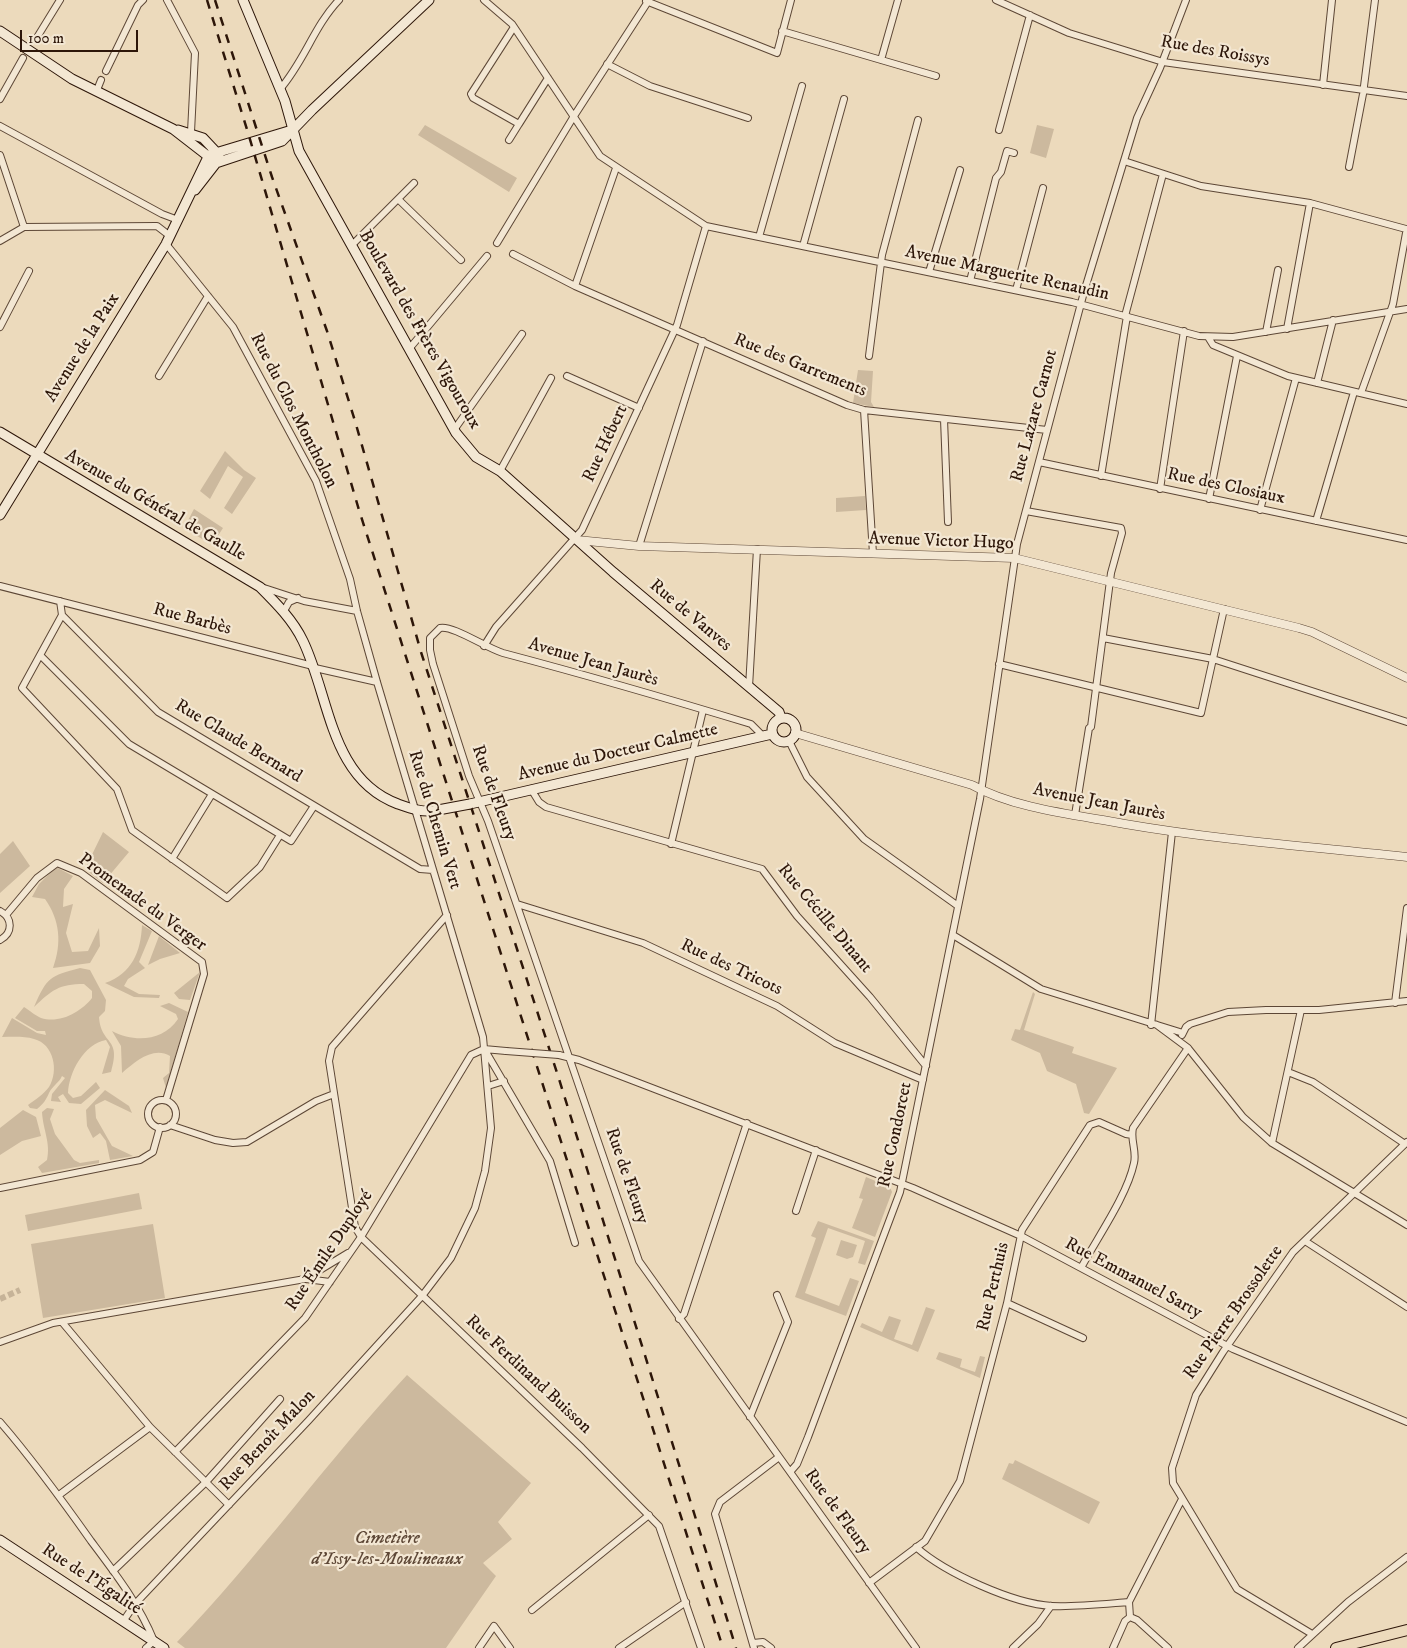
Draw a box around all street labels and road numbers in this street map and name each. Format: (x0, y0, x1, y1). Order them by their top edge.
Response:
street label: Rue des Roissys (1159, 32, 1271, 72)
street label: Boulevard des Frères Vigouroux (353, 227, 485, 433)
street label: Avenue Marguerite Renaudin (903, 242, 1111, 306)
street label: Avenue de la Paix (41, 289, 125, 407)
street label: Rue du Clos Montholon (245, 330, 341, 492)
street label: Rue des Garrements (730, 330, 870, 402)
street label: Rue Lazare Carnot (1007, 347, 1063, 485)
street label: Rue Hébert (579, 402, 633, 486)
street label: Avenue du Général de Gaulle (61, 445, 249, 567)
street label: Rue des Closiaux (1165, 464, 1287, 510)
street label: Avenue Victor Hugo (868, 529, 1014, 555)
street label: Rue de Vanves (644, 575, 736, 657)
street label: Rue Barbès (151, 599, 233, 641)
street label: Avenue Jean Jaurès (525, 634, 661, 692)
street label: Rue Claude Bernard (171, 696, 305, 788)
street label: Avenue du Docteur Calmette (516, 719, 720, 787)
street label: Rue de Fleury (466, 742, 520, 844)
street label: Rue du Chemin Vert (403, 748, 465, 892)
street label: Avenue Jean Jaurès (1031, 780, 1167, 826)
street label: Promenade du Verger (74, 849, 210, 957)
street label: Rue Cécille Dinant (772, 860, 876, 978)
street label: Rue des Tricots (677, 935, 785, 1001)
street label: Rue Condorcet (874, 1080, 918, 1190)
street label: Rue de Fleury (600, 1125, 652, 1227)
street label: Rue Émile Duployé (282, 1187, 378, 1315)
street label: Rue Emmanuel Sarty (1061, 1234, 1205, 1324)
street label: Rue Perthuis (973, 1240, 1015, 1334)
street label: Rue Pierre Brossolette (1180, 1242, 1288, 1384)
street label: Rue Ferdinand Buisson (461, 1311, 595, 1439)
street label: Rue Benoît Malon (216, 1386, 320, 1496)
street label: Rue de Fleury (799, 1465, 875, 1559)
street label: Rue de l'Égalité (37, 1540, 145, 1620)

